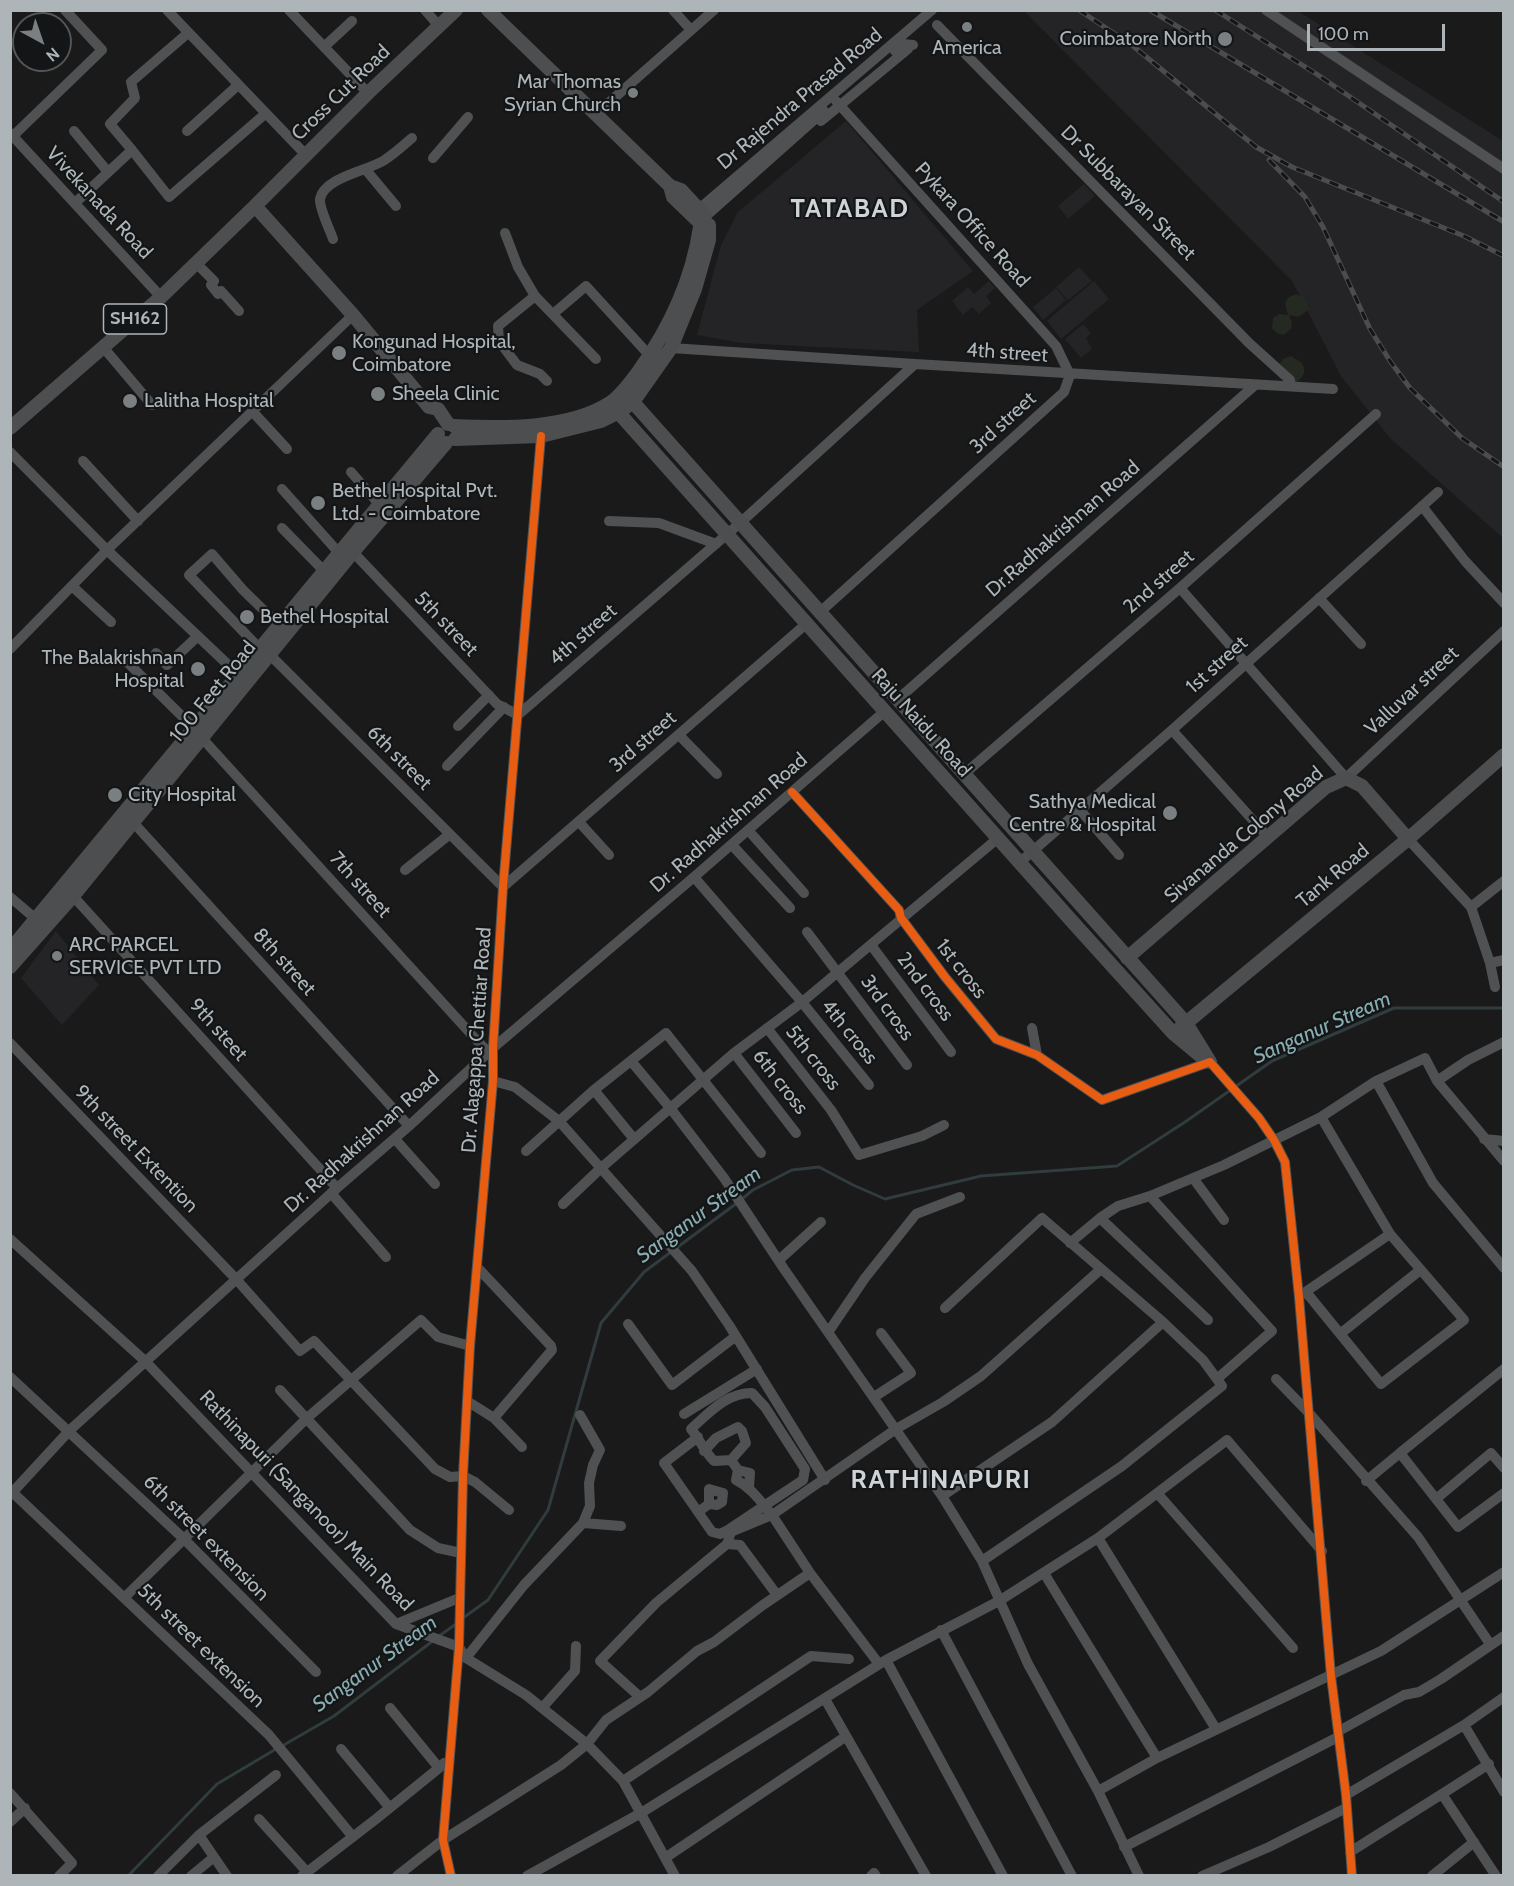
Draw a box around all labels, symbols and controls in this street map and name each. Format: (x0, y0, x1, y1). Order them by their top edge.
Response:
north arrow (12, 12, 72, 72)
scale bar (1310, 12, 1448, 50)
marker: America (960, 20, 974, 34)
street label: Dr Rajendra Prasad Road (713, 23, 887, 175)
text: 100 m (1318, 23, 1369, 45)
place label: Coimbatore North (1060, 27, 1212, 51)
marker: Coimbatore North (1216, 30, 1234, 48)
place label: America (932, 36, 1002, 60)
street label: Cross Cut Road (287, 40, 395, 146)
text: N (42, 44, 63, 66)
place label: Mar Thomas Syrian Church (504, 70, 621, 117)
marker: Mar Thomas Syrian Church (626, 86, 640, 100)
street label: Dr Subbarayan Street (1055, 120, 1201, 266)
street label: Vivekanada Road (41, 142, 157, 264)
street label: Pykara Office Road (910, 157, 1034, 293)
district label: TATABAD (791, 193, 909, 225)
road number: SH162 (104, 304, 166, 334)
place label: Kongunad Hospital, Coimbatore (352, 330, 516, 377)
street label: 4th street (965, 338, 1049, 368)
marker: Kongunad Hospital, Coimbatore (330, 344, 348, 362)
place label: Sheela Clinic (392, 382, 499, 406)
marker: Sheela Clinic (369, 385, 387, 403)
street label: 3rd street (965, 387, 1041, 459)
place label: Lalitha Hospital (144, 389, 274, 413)
marker: Lalitha Hospital (121, 392, 139, 410)
street label: Dr.Radhakrishnan Road (981, 456, 1145, 602)
place label: Bethel Hospital Pvt. Ltd. - Coimbatore (332, 479, 497, 526)
marker: Bethel Hospital Pvt. Ltd. - Coimbatore (309, 494, 327, 512)
street label: 2nd street (1119, 545, 1199, 619)
street label: 5th street (409, 586, 483, 662)
street label: 4th street (544, 599, 622, 671)
place label: Bethel Hospital (260, 605, 389, 629)
marker: Bethel Hospital (238, 608, 256, 626)
street label: 1st street (1181, 631, 1253, 699)
street label: 100 Feet Road (165, 636, 261, 748)
street label: Valluvar street (1360, 642, 1464, 740)
place label: The Balakrishnan Hospital (41, 646, 184, 693)
marker: The Balakrishnan Hospital (189, 660, 207, 678)
street label: Raju Naidu Road (866, 664, 976, 782)
street label: 3rd street (605, 706, 681, 778)
street label: 6th street (362, 721, 436, 795)
street label: Dr. Radhakrishnan Road (646, 748, 812, 898)
street label: Sivananda Colony Road (1160, 762, 1328, 908)
place label: City Hospital (128, 783, 236, 807)
marker: City Hospital (106, 786, 124, 804)
place label: Sathya Medical Centre & Hospital (1009, 790, 1156, 837)
marker: Sathya Medical Centre & Hospital (1161, 804, 1179, 822)
street label: Tank Road (1292, 839, 1374, 913)
street label: 7th street (324, 847, 396, 923)
street label: 8th street (247, 923, 321, 1001)
street label: Dr. Alagappa Chettiar Road (457, 926, 497, 1154)
place label: ARC PARCEL SERVICE PVT LTD (69, 933, 222, 980)
street label: 1st cross (930, 935, 992, 1003)
street label: 2nd cross (891, 948, 959, 1026)
marker: ARC PARCEL SERVICE PVT LTD (50, 949, 64, 963)
street label: 3rd cross (855, 971, 919, 1045)
water label: Sanganur Stream (1249, 986, 1395, 1070)
street label: 9th steet (184, 994, 252, 1066)
street label: 4th cross (816, 995, 882, 1069)
street label: 5th cross (780, 1021, 846, 1095)
street label: 6th cross (747, 1045, 813, 1119)
street label: Dr. Radhakrishnan Road (280, 1066, 444, 1218)
street label: 9th street Extention (69, 1080, 203, 1218)
water label: Sanganur Stream (632, 1161, 766, 1269)
street label: Rathinapuri (Sanganoor) Main Road (194, 1386, 418, 1616)
district label: RATHINAPURI (851, 1464, 1031, 1496)
street label: 6th street extension (138, 1470, 274, 1606)
street label: 5th street extension (132, 1579, 270, 1713)
water label: Sanganur Stream (308, 1610, 442, 1718)

